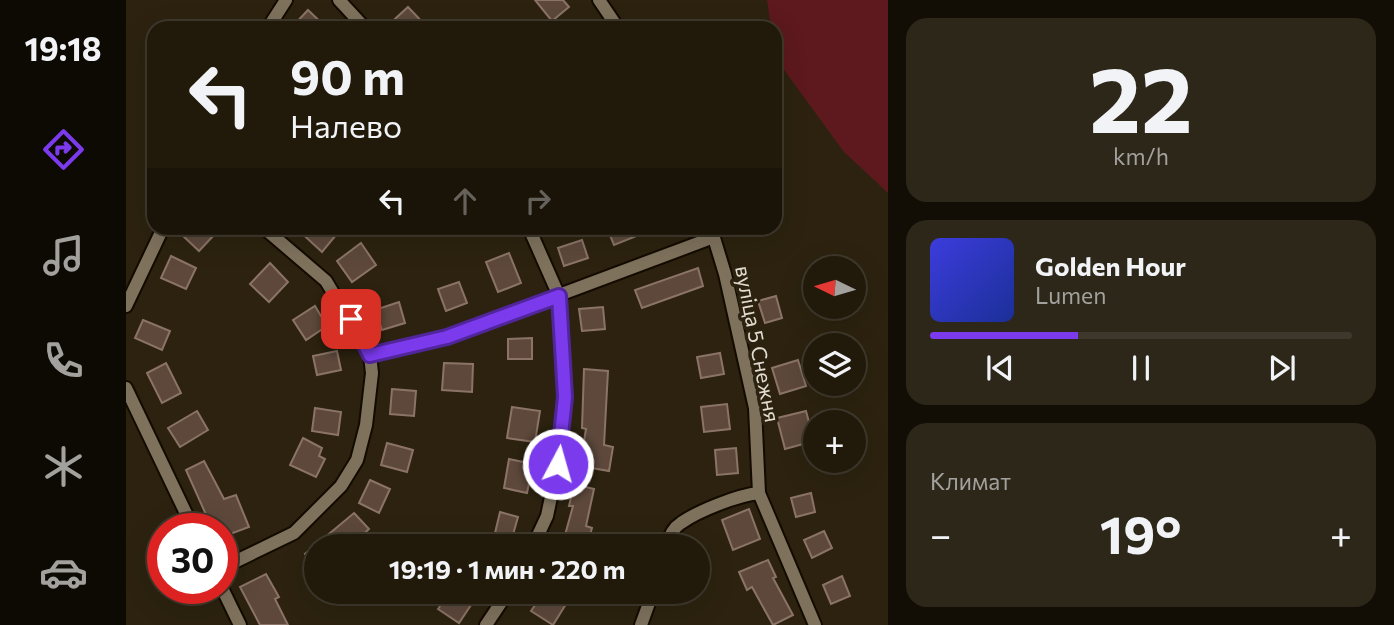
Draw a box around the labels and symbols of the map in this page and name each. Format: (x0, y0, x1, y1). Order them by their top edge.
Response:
north arrow (803, 256, 866, 318)
street label: вуліца 5 Снежня (731, 263, 786, 424)
pin (321, 289, 381, 349)
position arrow (521, 427, 595, 501)
speed limit sign: 30 (147, 513, 238, 604)

